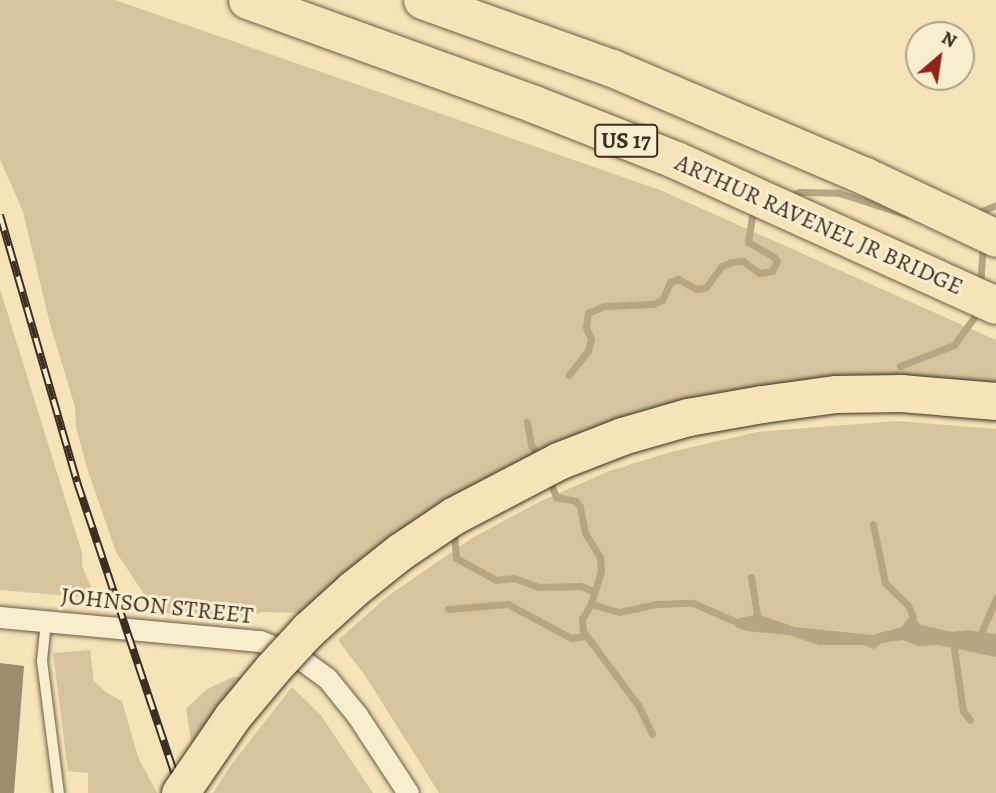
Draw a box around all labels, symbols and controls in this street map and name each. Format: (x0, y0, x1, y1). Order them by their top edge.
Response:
north arrow (905, 21, 975, 91)
text: N (937, 25, 962, 54)
road number: US 17 (593, 122, 659, 160)
street label: ARTHUR RAVENEL JR BRIDGE (671, 148, 967, 302)
street label: JOHNSON STREET (59, 582, 255, 630)

